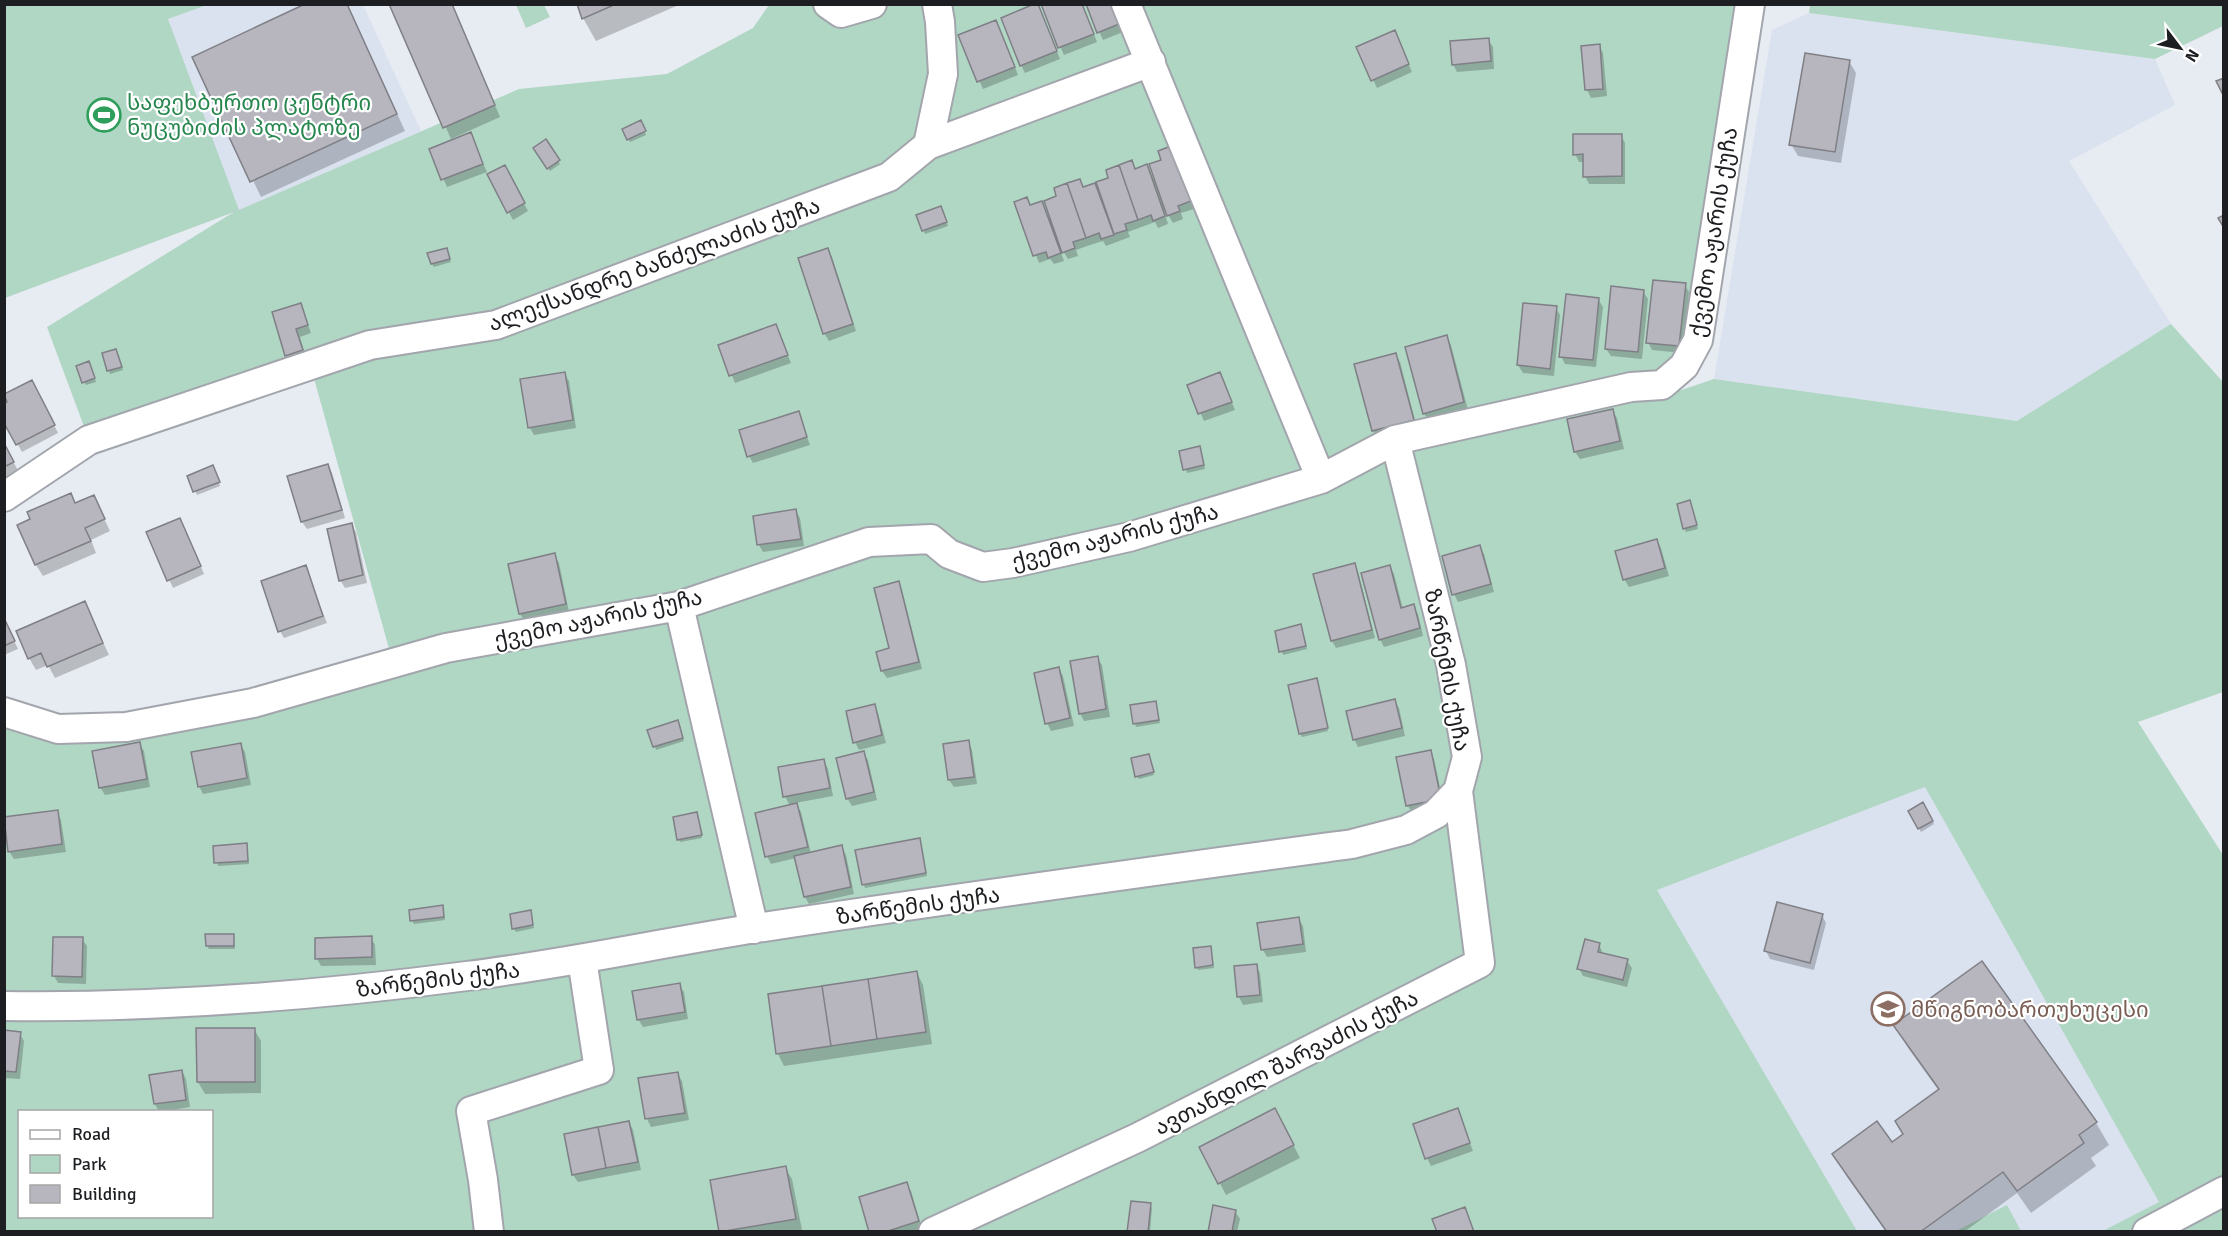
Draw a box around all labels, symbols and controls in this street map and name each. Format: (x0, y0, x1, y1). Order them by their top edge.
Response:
north arrow (2150, 18, 2210, 78)
text: N (2180, 45, 2203, 65)
place label: საფეხბურთო ცენტრი ნუცუბიძის პლატოზე (127, 89, 371, 141)
sports icon: საფეხბურთო ცენტრი ნუცუბიძის პლატოზე (86, 97, 122, 133)
street label: ქვემო აჟარის ქუჩა (1684, 125, 1743, 339)
street label: ალექსანდრე ბანძელაძის ქუჩა (485, 192, 824, 337)
street label: ქვემო აჟარის ქუჩა (1009, 498, 1221, 575)
street label: ქვემო აჟარის ქუჩა (492, 583, 705, 654)
street label: ზარწემის ქუჩა (1419, 587, 1476, 753)
street label: ზარწემის ქუჩა (835, 881, 1001, 930)
street label: ზარწემის ქუჩა (355, 956, 521, 1003)
street label: ავთანდილ შარვაძის ქუჩა (1150, 984, 1423, 1141)
school or university icon: მწიგნობართუხუცესი (1870, 991, 1906, 1027)
place label: მწიგნობართუხუცესი (1911, 996, 2149, 1023)
legend (18, 1110, 213, 1218)
text: Road (72, 1123, 111, 1145)
text: Park (72, 1153, 107, 1175)
text: Building (72, 1183, 136, 1205)

